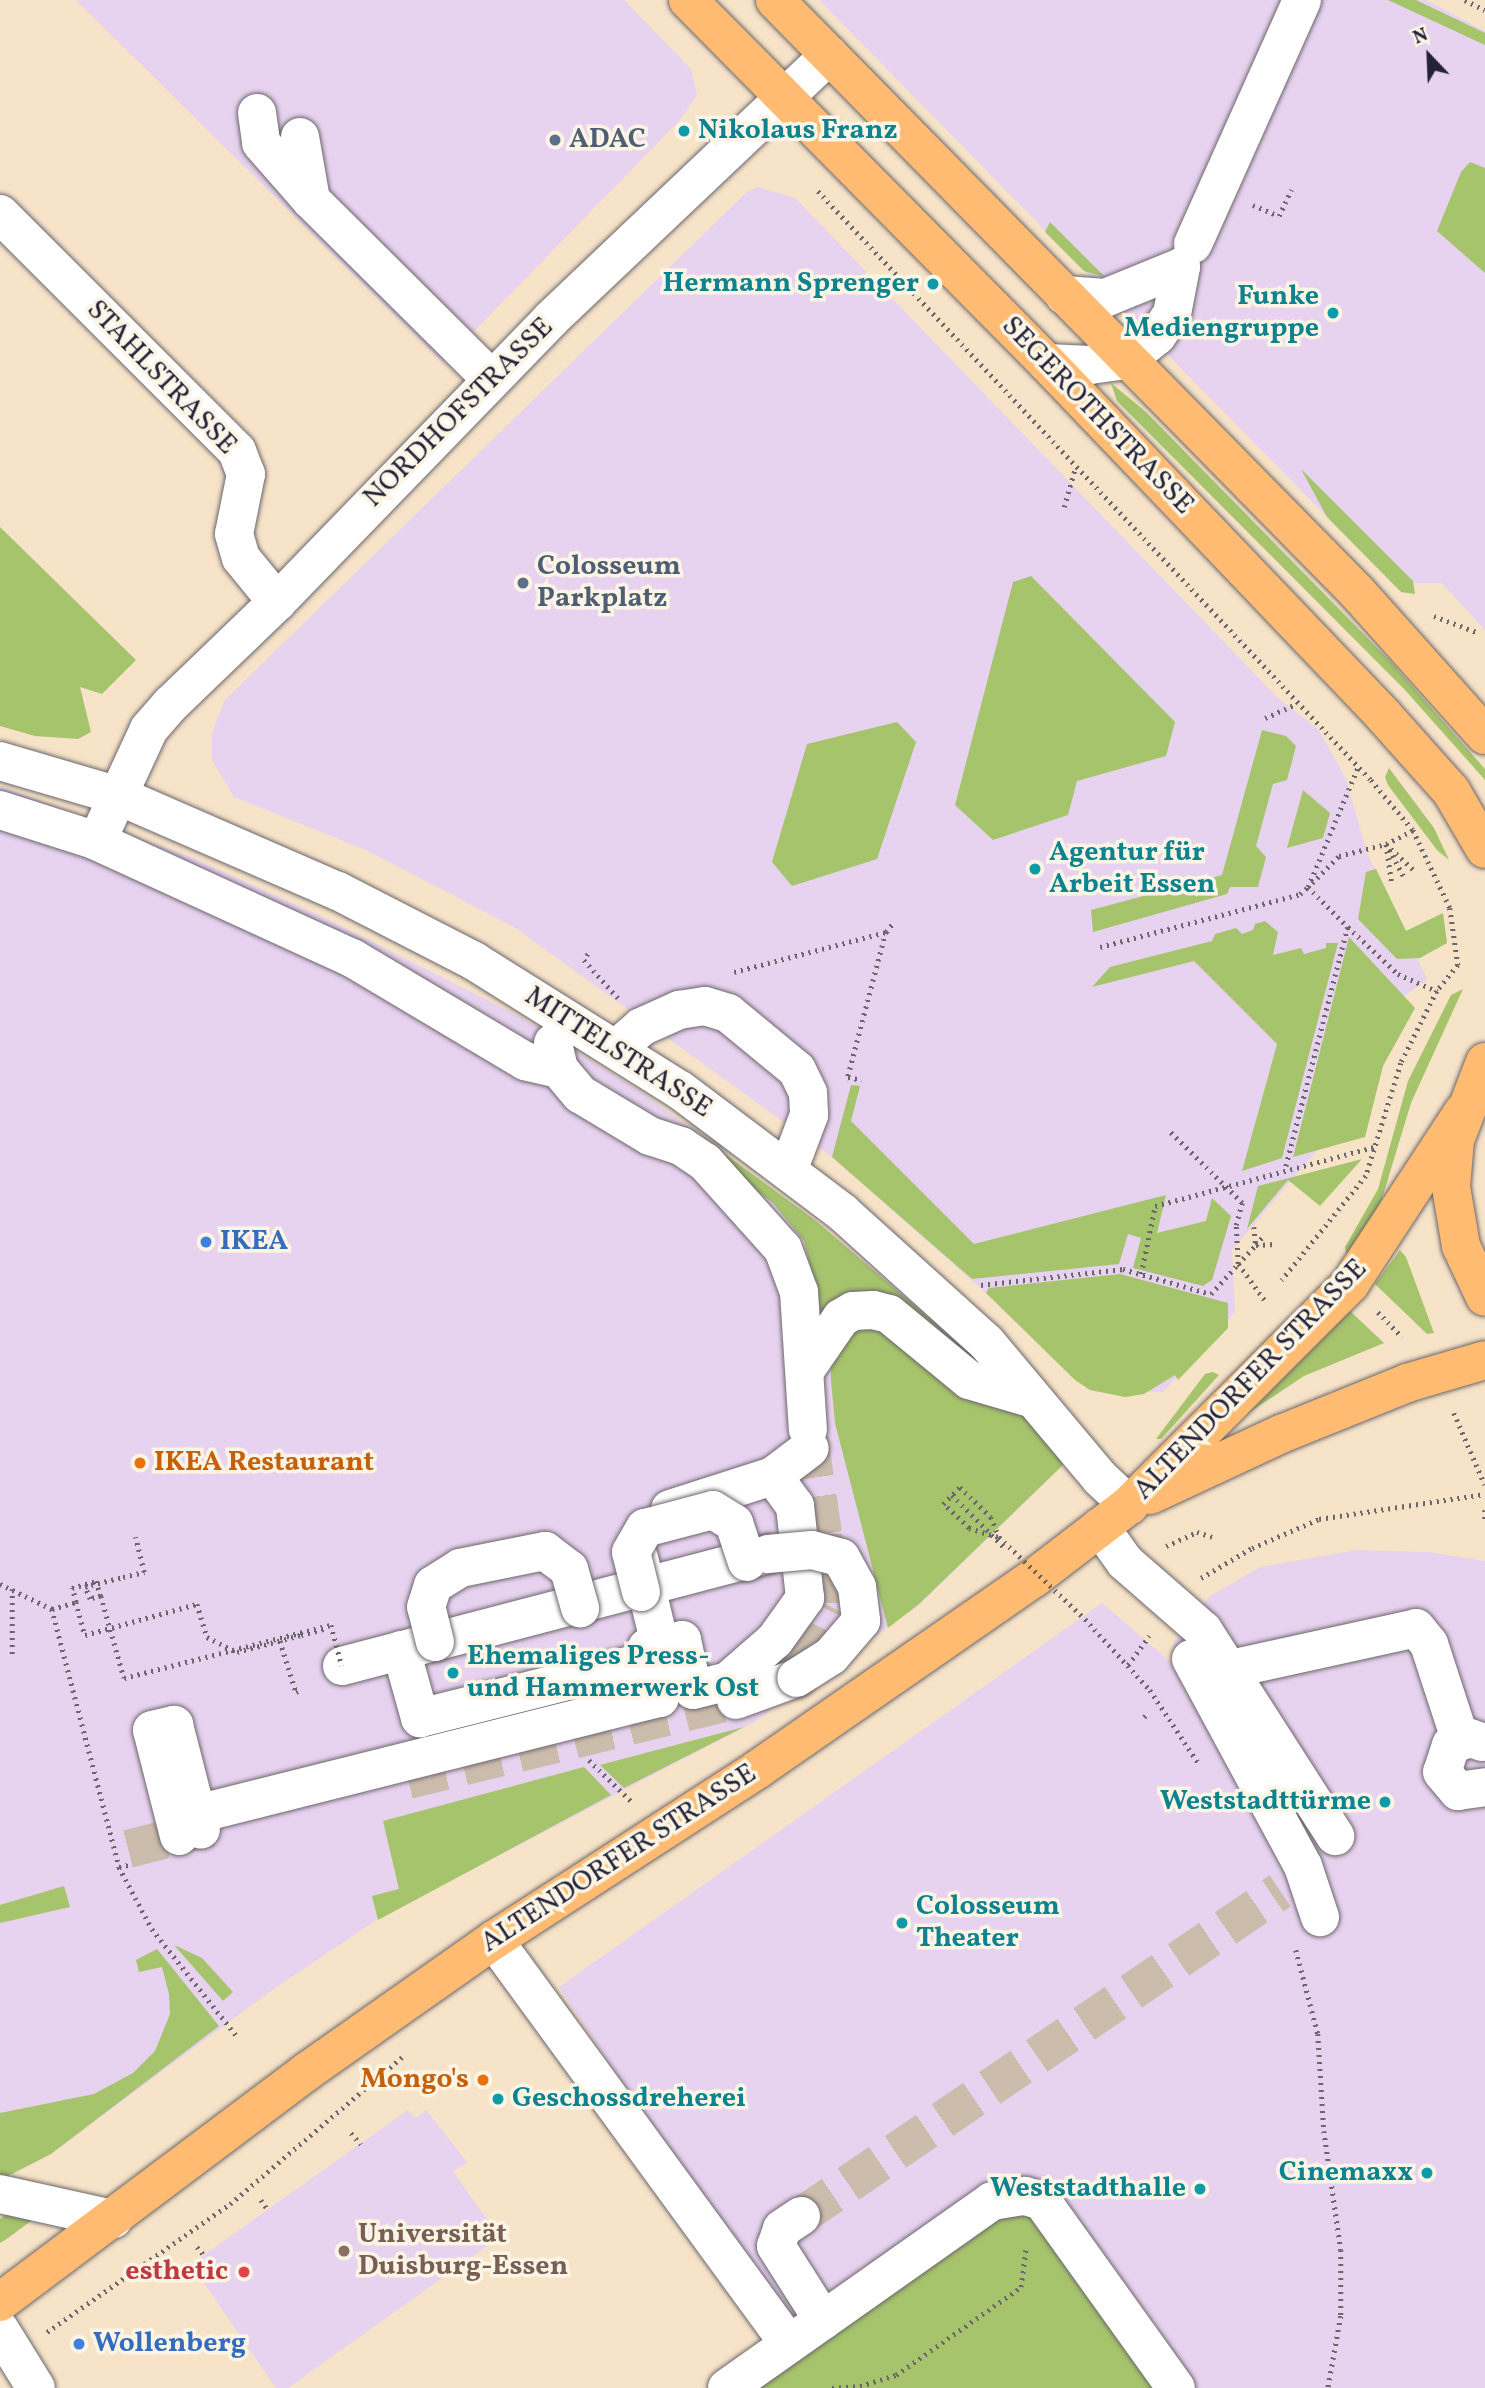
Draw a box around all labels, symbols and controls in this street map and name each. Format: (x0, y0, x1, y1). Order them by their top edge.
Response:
north arrow (1394, 21, 1464, 91)
text: N (1409, 22, 1432, 51)
place label: Nikolaus Franz (698, 114, 898, 148)
place label: ADAC (569, 123, 646, 157)
marker: Nikolaus Franz (676, 123, 692, 139)
marker: ADAC (547, 132, 563, 148)
place label: Hermann Sprenger (663, 267, 919, 301)
marker: Hermann Sprenger (925, 276, 941, 292)
place label: Funke Mediengruppe (1124, 280, 1319, 346)
street label: STAHLSTRASSE (79, 294, 243, 462)
marker: Funke Mediengruppe (1325, 305, 1341, 321)
street label: SEGEROTHSTRASSE (994, 310, 1200, 522)
street label: NORDHOFSTRASSE (357, 311, 561, 515)
place label: Colosseum Parkplatz (537, 550, 681, 616)
marker: Colosseum Parkplatz (515, 575, 531, 591)
place label: Agentur für Arbeit Essen (1049, 836, 1215, 902)
marker: Agentur für Arbeit Essen (1027, 861, 1043, 877)
street label: MITTELSTRASSE (518, 980, 718, 1126)
place label: IKEA (220, 1225, 288, 1259)
marker: IKEA (198, 1234, 214, 1250)
street label: ALTENDORFER STRASSE (1127, 1253, 1375, 1507)
place label: IKEA Restaurant (154, 1446, 374, 1480)
marker: IKEA Restaurant (132, 1455, 148, 1471)
place label: Ehemaliges Press- und Hammerwerk Ost (467, 1640, 759, 1706)
marker: Ehemaliges Press- und Hammerwerk Ost (445, 1665, 461, 1681)
street label: ALTENDORFER STRASSE (475, 1757, 763, 1961)
place label: Weststadttürme (1160, 1785, 1371, 1819)
marker: Weststadttürme (1377, 1794, 1393, 1810)
place label: Colosseum Theater (916, 1890, 1060, 1956)
marker: Colosseum Theater (894, 1915, 910, 1931)
place label: Mongo's (360, 2063, 469, 2097)
marker: Mongo's (475, 2072, 491, 2088)
place label: Geschossdreherei (512, 2082, 746, 2116)
marker: Geschossdreherei (490, 2091, 506, 2107)
place label: Cinemaxx (1279, 2156, 1413, 2190)
marker: Cinemaxx (1419, 2165, 1435, 2181)
place label: Weststadthalle (990, 2172, 1186, 2206)
marker: Weststadthalle (1192, 2181, 1208, 2197)
place label: Universität Duisburg-Essen (358, 2218, 568, 2284)
marker: Universität Duisburg-Essen (336, 2243, 352, 2259)
place label: esthetic (125, 2255, 228, 2289)
marker: esthetic (234, 2262, 254, 2282)
place label: Wollenberg (93, 2327, 246, 2361)
marker: Wollenberg (71, 2336, 87, 2352)

